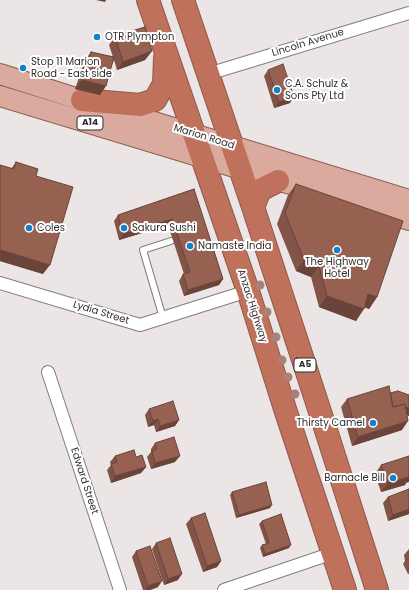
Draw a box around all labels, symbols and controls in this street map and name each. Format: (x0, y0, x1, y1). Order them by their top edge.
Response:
street label: Lincoln Avenue (271, 26, 345, 60)
place label: OTR Plympton (105, 31, 174, 43)
marker: OTR Plympton (92, 32, 102, 42)
place label: Stop 11 Marion Road - East side (31, 56, 112, 80)
marker: Stop 11 Marion Road - East side (18, 63, 28, 73)
place label: C.A. Schulz & Sons Pty Ltd (285, 78, 348, 102)
marker: C.A. Schulz & Sons Pty Ltd (272, 85, 282, 95)
road number: A14 (77, 116, 103, 130)
street label: Marion Road (172, 122, 236, 152)
place label: Coles (37, 222, 65, 234)
place label: Sakura Sushi (132, 222, 196, 234)
marker: Coles (24, 223, 34, 233)
marker: Sakura Sushi (119, 223, 129, 233)
place label: Namaste India (198, 240, 271, 252)
marker: Namaste India (185, 241, 195, 251)
marker: The Highway Hotel (332, 245, 342, 255)
place label: The Highway Hotel (305, 256, 369, 280)
street label: Anzac Highway (235, 268, 269, 344)
street label: Lydia Street (72, 299, 130, 327)
road number: A5 (294, 358, 316, 372)
place label: Thirsty Camel (296, 417, 365, 429)
marker: Thirsty Camel (368, 418, 378, 428)
street label: Edward Street (68, 446, 100, 516)
place label: Barnacle Bill (324, 472, 385, 484)
marker: Barnacle Bill (388, 473, 398, 483)

